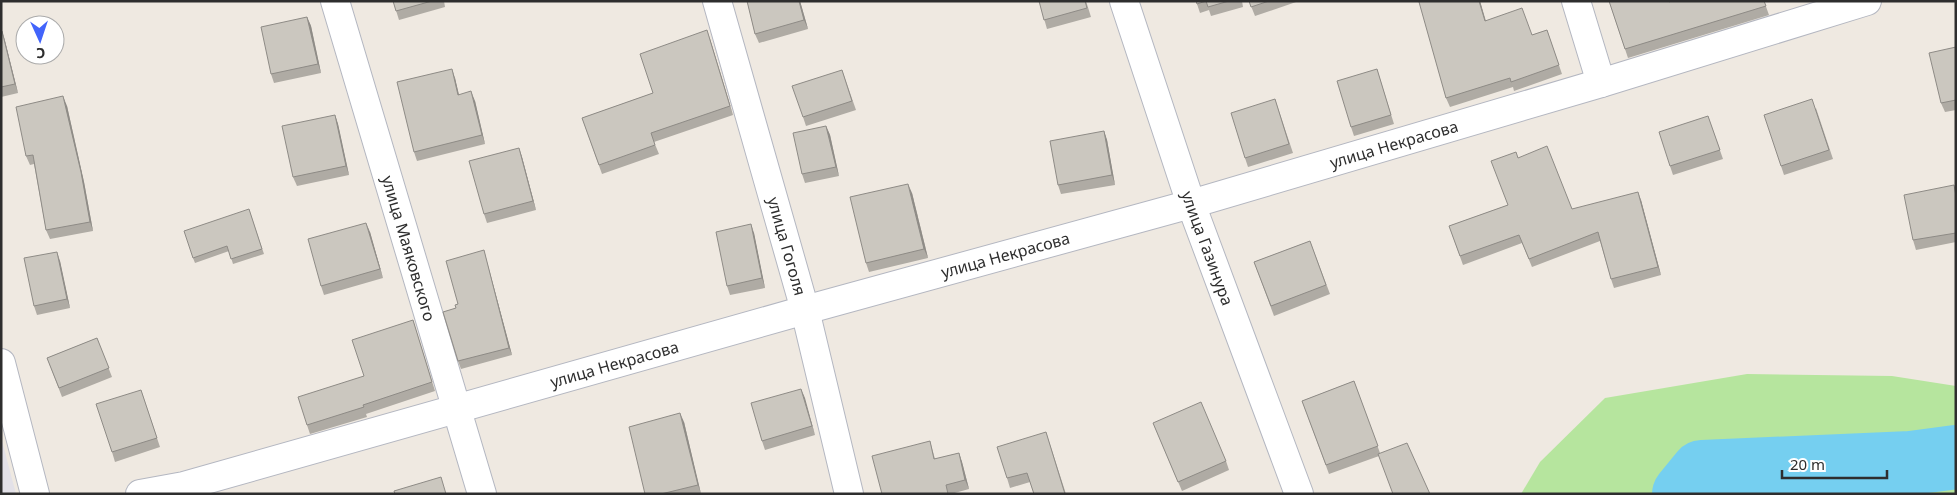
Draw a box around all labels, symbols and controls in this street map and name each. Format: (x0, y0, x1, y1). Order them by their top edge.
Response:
north arrow (15, 15, 65, 65)
text: С (36, 44, 46, 63)
street label: улица Некрасова (1327, 115, 1461, 173)
street label: улица Маяковского (377, 173, 441, 324)
street label: улица Газинура (1176, 188, 1239, 309)
street label: улица Гоголя (762, 194, 811, 298)
street label: улица Некрасова (939, 227, 1072, 283)
street label: улица Некрасова (548, 335, 681, 393)
scale bar (1782, 448, 1887, 480)
text: 20 m (1790, 454, 1825, 474)

